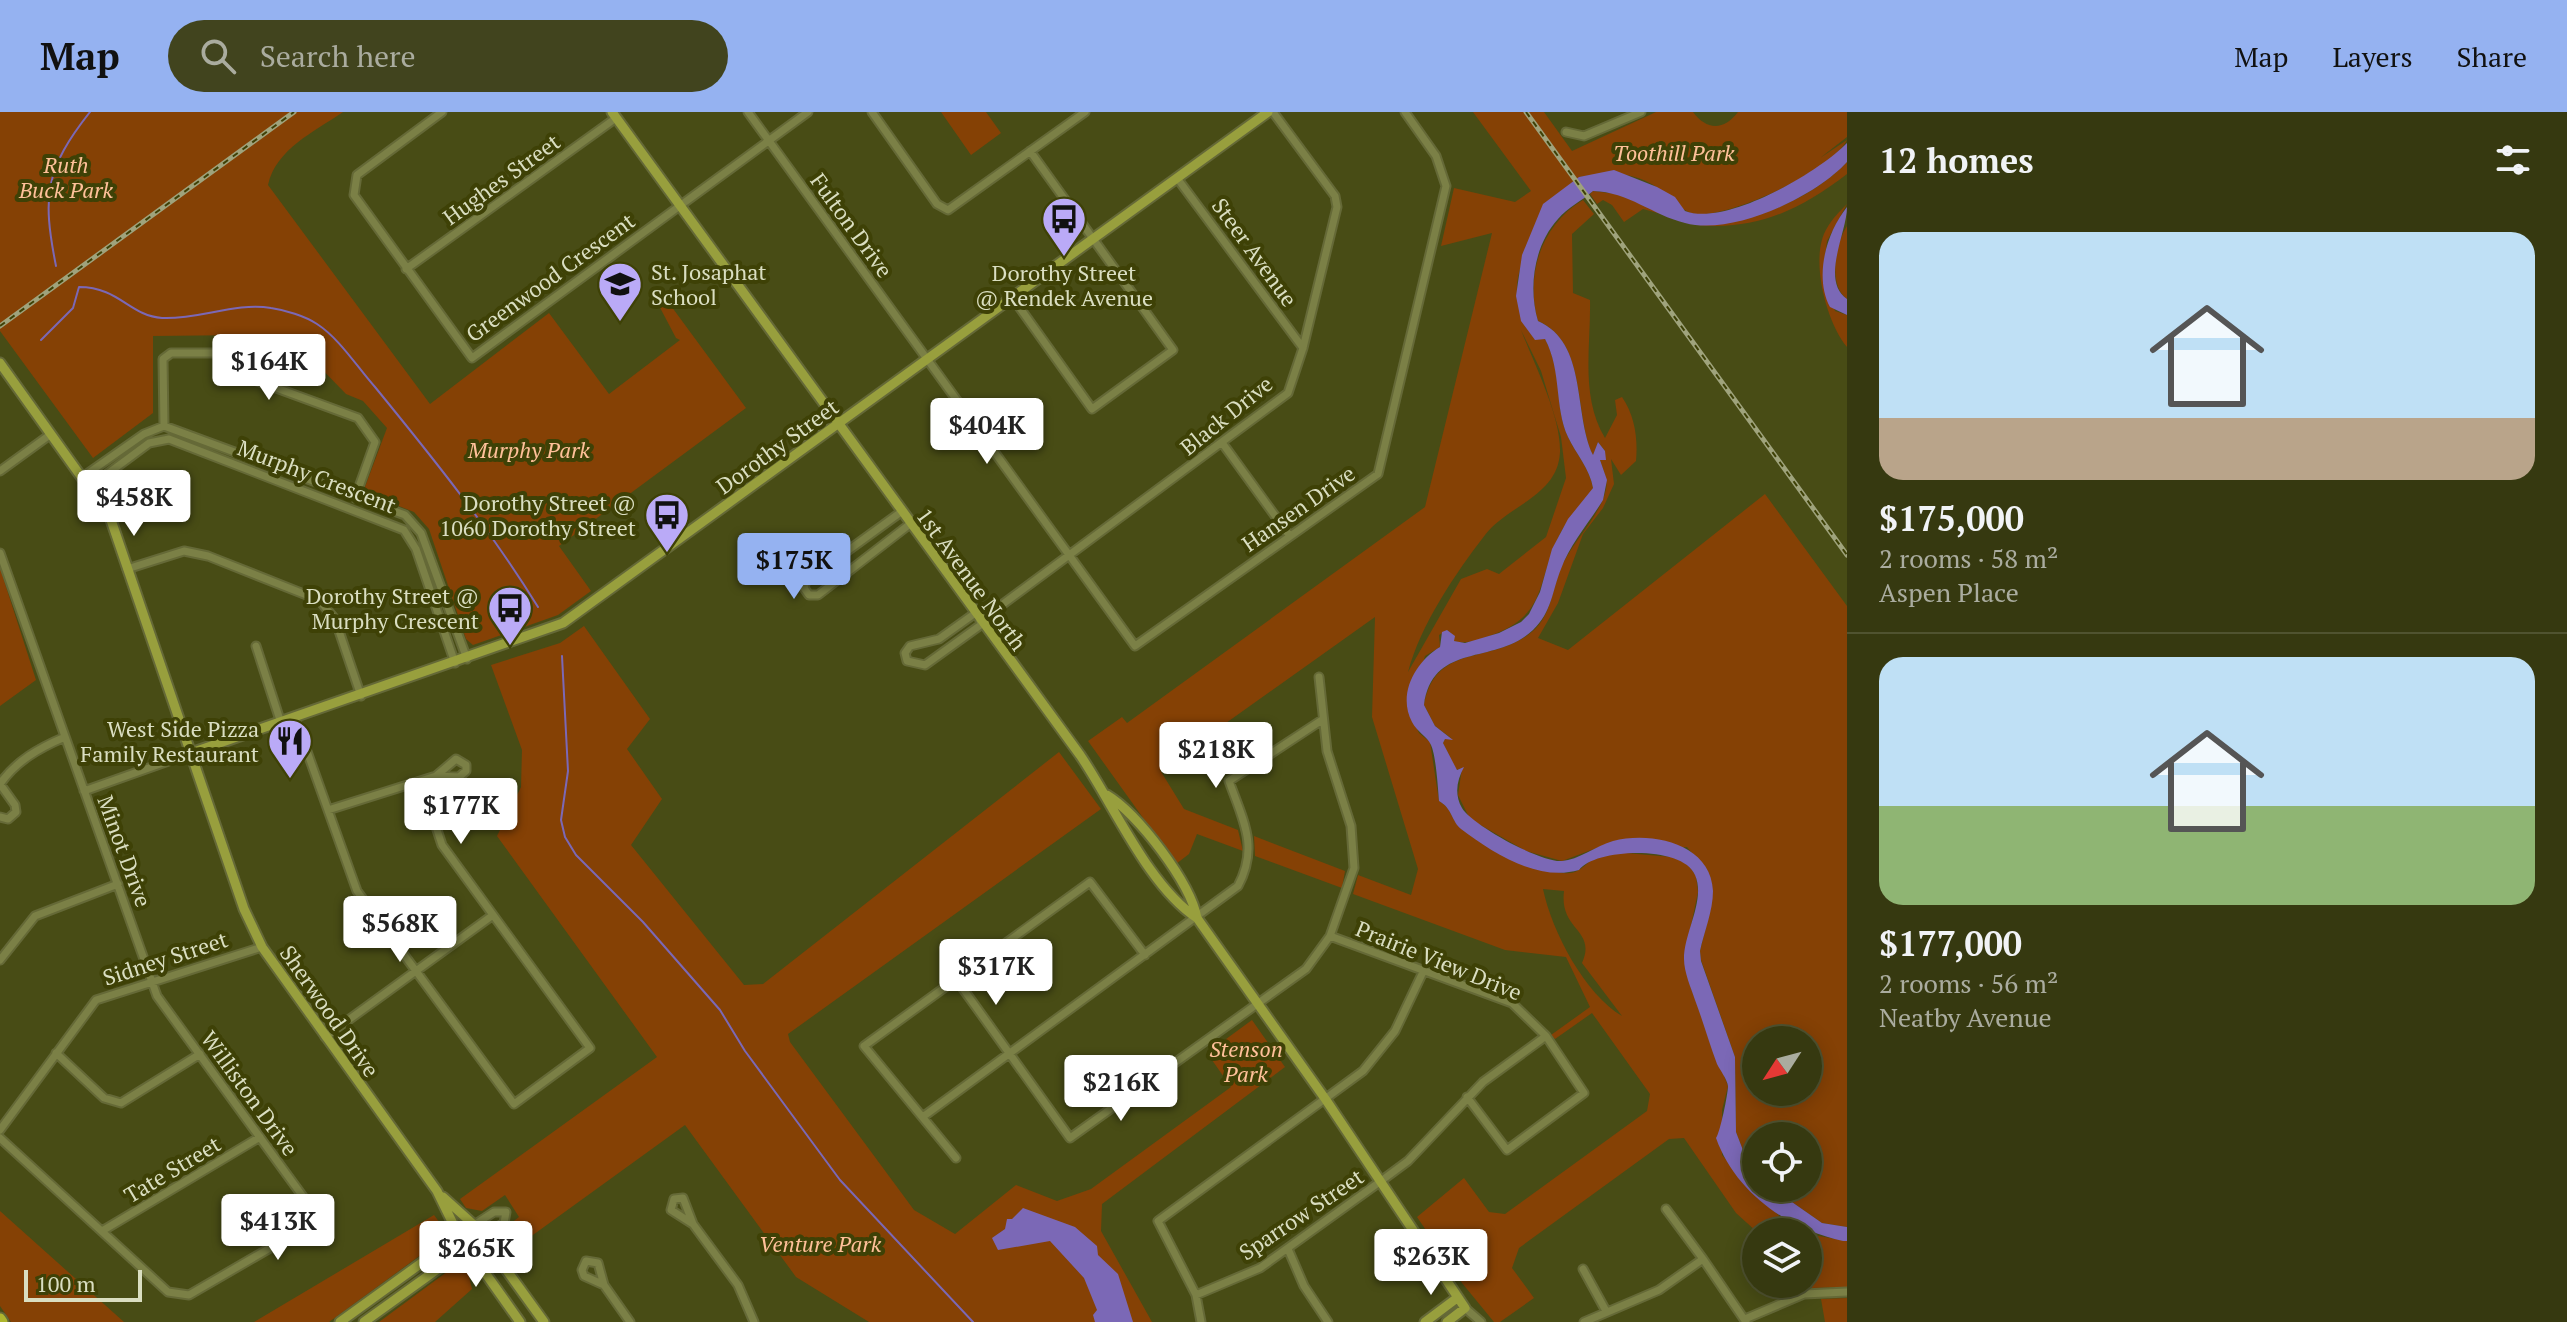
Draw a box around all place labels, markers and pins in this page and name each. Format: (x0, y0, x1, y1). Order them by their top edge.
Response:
bus stop icon: Dorothy Street @ Rendek Avenue (1040, 195, 1088, 258)
place label: St. Josaphat School (651, 257, 767, 311)
place label: Dorothy Street @ Rendek Avenue (975, 258, 1153, 312)
school or university icon: St. Josaphat School (596, 260, 644, 323)
pin: $164K (213, 334, 325, 402)
pin: $404K (931, 398, 1043, 466)
pin: $458K (78, 470, 190, 538)
place label: Dorothy Street @ 1060 Dorothy Street (439, 488, 636, 542)
bus stop icon: Dorothy Street @ 1060 Dorothy Street (643, 491, 691, 554)
pin: $175K (738, 533, 850, 601)
place label: Dorothy Street @ Murphy Crescent (306, 581, 479, 635)
bus stop icon: Dorothy Street @ Murphy Crescent (486, 584, 534, 647)
place label: West Side Pizza Family Restaurant (80, 714, 259, 768)
restaurant icon: West Side Pizza Family Restaurant (266, 717, 314, 780)
pin: $218K (1160, 722, 1272, 790)
pin: $177K (405, 778, 517, 846)
pin: $568K (344, 896, 456, 964)
pin: $317K (940, 939, 1052, 1007)
pin: $216K (1065, 1055, 1177, 1123)
pin: $413K (222, 1194, 334, 1262)
pin: $265K (420, 1221, 532, 1289)
pin: $263K (1375, 1229, 1487, 1297)

